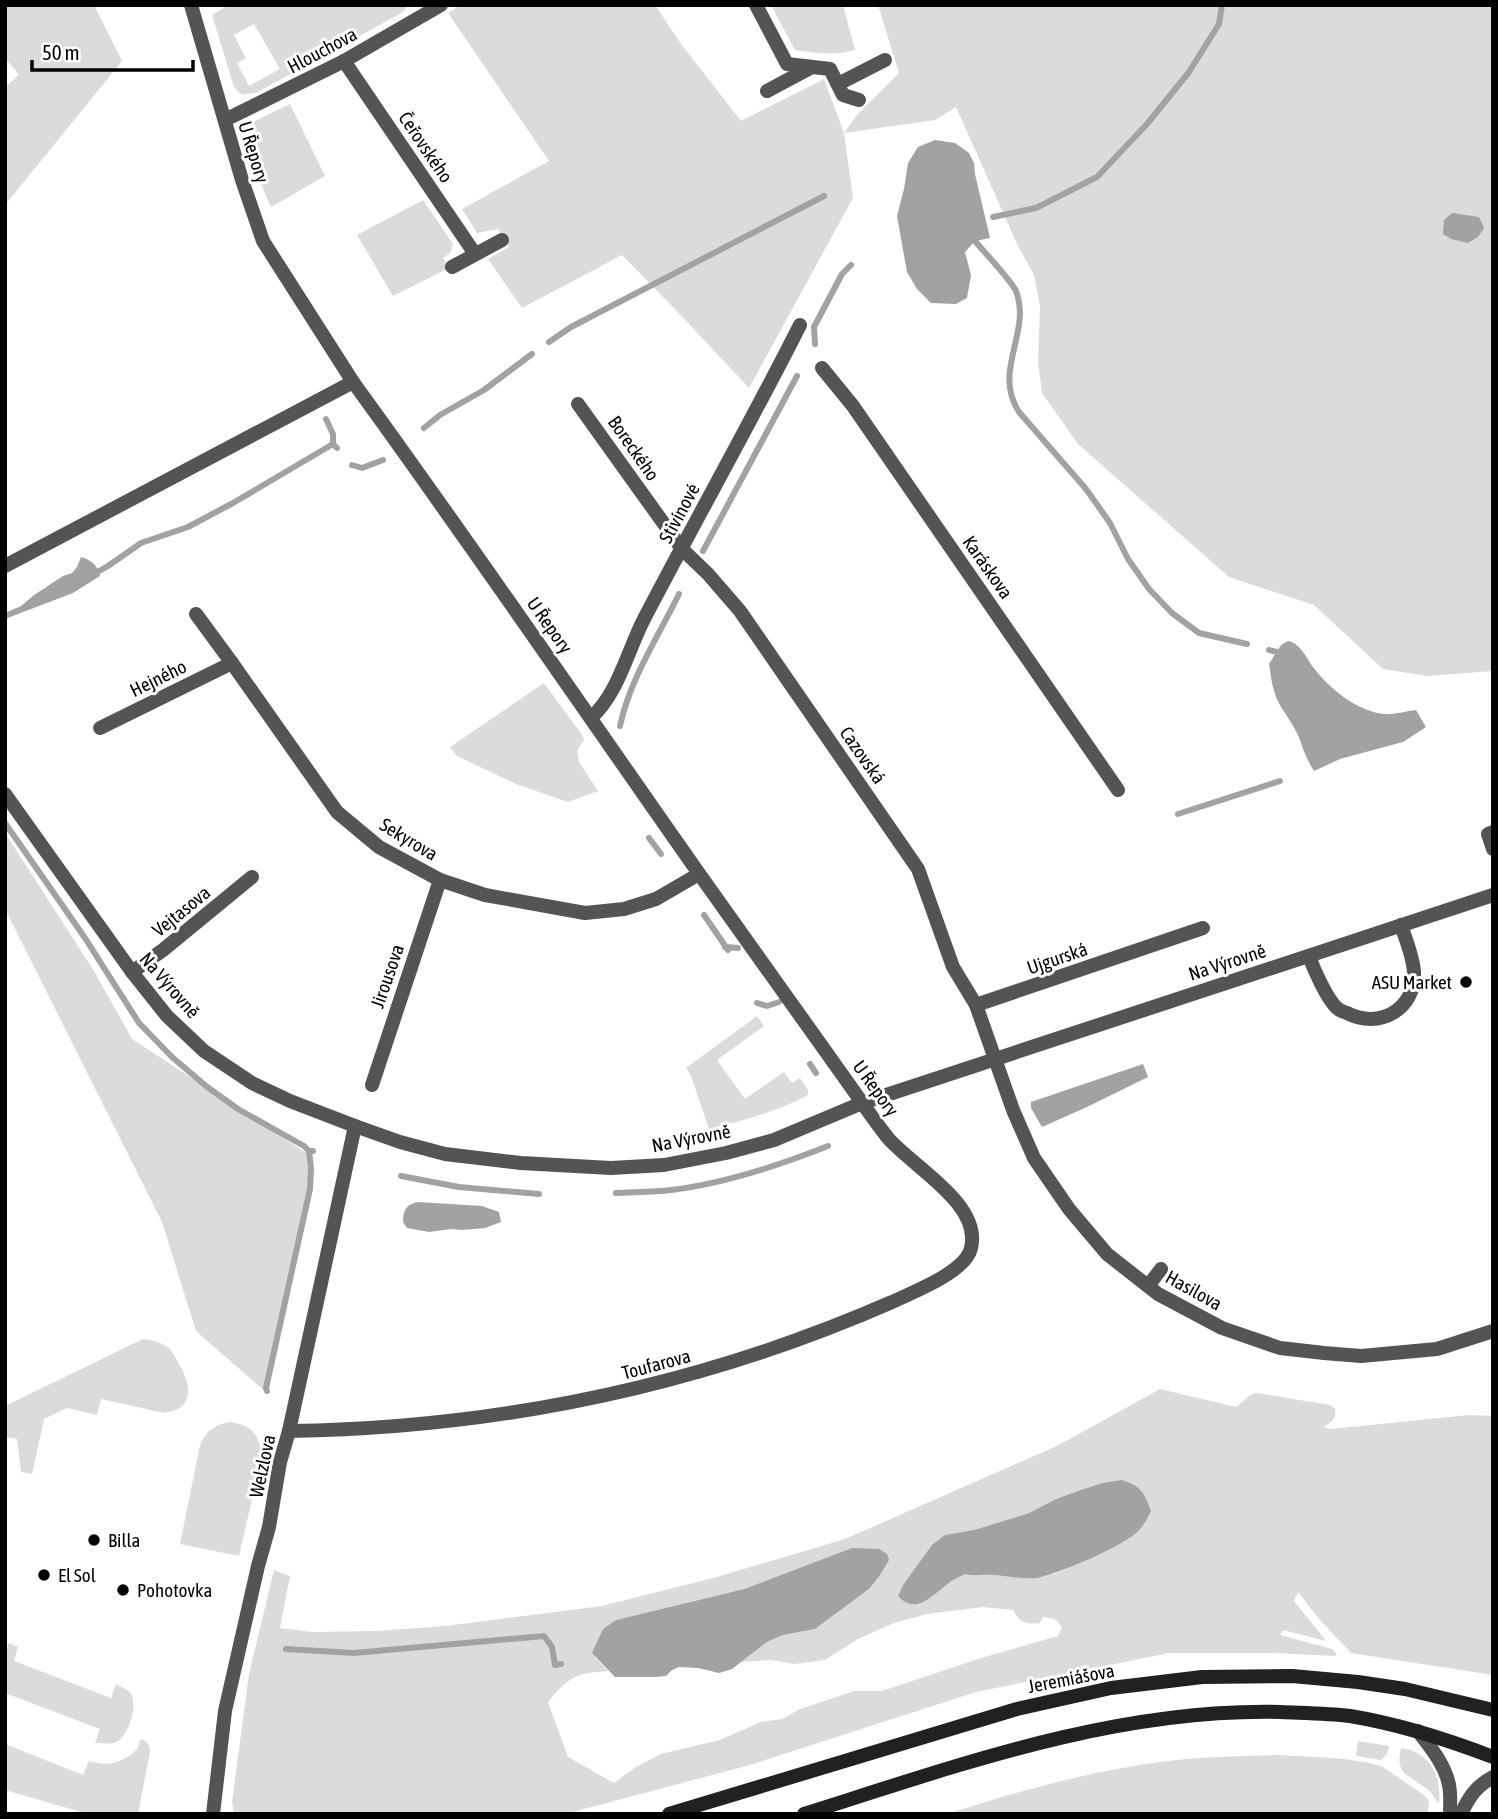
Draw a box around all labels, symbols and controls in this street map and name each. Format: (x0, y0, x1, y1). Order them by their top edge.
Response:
street label: Hlouchova (284, 23, 360, 77)
scale bar (32, 28, 192, 72)
text: 50 m (42, 40, 80, 64)
street label: Čeřovského (394, 107, 458, 187)
street label: U Řepory (234, 119, 274, 186)
street label: Boreckého (604, 411, 664, 485)
street label: Stivínové (654, 479, 704, 547)
street label: Karáskova (958, 531, 1018, 603)
street label: U Řepory (523, 593, 577, 657)
street label: Hejného (126, 655, 190, 701)
street label: Cazovská (835, 722, 891, 788)
street label: Sekyrova (376, 813, 442, 865)
street label: Vejtasova (148, 881, 214, 941)
street label: Ujgurská (1024, 937, 1090, 979)
street label: Na Výrovně (1186, 939, 1268, 985)
street label: Jirousova (366, 941, 408, 1011)
street label: Na Výrovně (136, 948, 204, 1022)
place label: ASU Market (1372, 971, 1452, 993)
marker: ASU Market (1458, 974, 1474, 990)
street label: U Řepory (848, 1056, 904, 1120)
street label: Na Výrovně (650, 1120, 732, 1156)
street label: Hasilova (1162, 1266, 1226, 1314)
street label: Toufarova (619, 1344, 693, 1384)
street label: Welzlova (245, 1433, 279, 1499)
place label: Billa (108, 1529, 140, 1551)
marker: Billa (86, 1532, 102, 1548)
place label: El Sol (58, 1564, 96, 1586)
marker: El Sol (36, 1567, 52, 1583)
place label: Pohotovka (137, 1579, 212, 1601)
marker: Pohotovka (115, 1582, 131, 1598)
street label: Jeremiášova (1026, 1659, 1116, 1697)

